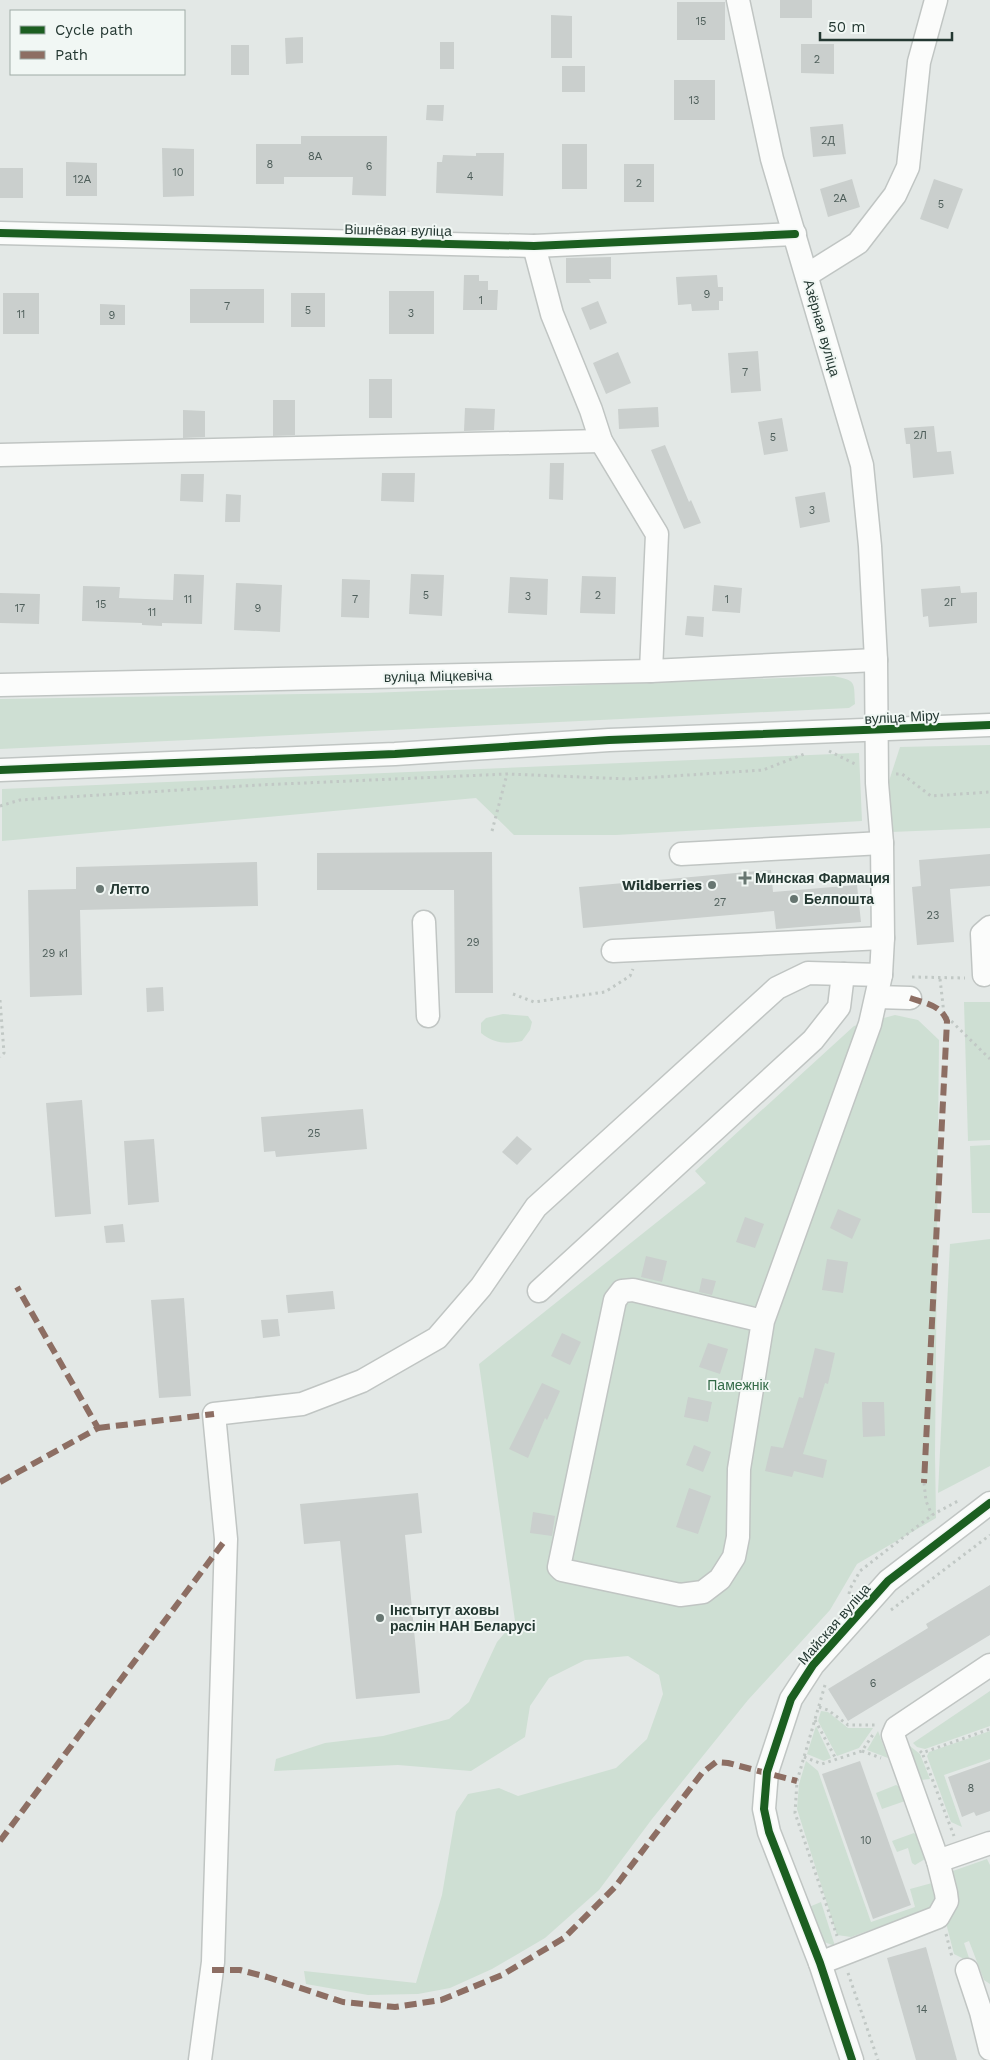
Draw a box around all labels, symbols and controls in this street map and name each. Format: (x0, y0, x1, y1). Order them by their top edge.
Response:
legend (10, 10, 185, 75)
scale bar (820, 10, 952, 42)
house number: 15 (696, 15, 706, 28)
text: 50 m (828, 18, 865, 36)
text: Cycle path (55, 21, 133, 39)
text: Path (55, 46, 88, 64)
house number: 2 (814, 53, 820, 66)
house number: 13 (689, 94, 699, 107)
house number: 2Д (821, 134, 835, 147)
house number: 8А (308, 150, 323, 163)
house number: 8 (267, 158, 274, 171)
house number: 6 (366, 160, 373, 173)
house number: 10 (172, 166, 184, 179)
house number: 4 (467, 170, 474, 183)
house number: 12А (73, 173, 92, 186)
house number: 2 (636, 177, 642, 190)
house number: 2А (833, 192, 848, 205)
house number: 5 (938, 198, 944, 211)
street label: Вішнёвая вуліца (344, 221, 452, 239)
street label: Азёрная вуліца (801, 278, 844, 379)
house number: 9 (704, 288, 711, 301)
house number: 1 (479, 294, 483, 307)
house number: 7 (224, 300, 230, 313)
house number: 5 (305, 304, 311, 317)
house number: 3 (408, 307, 414, 320)
house number: 11 (17, 308, 25, 321)
house number: 9 (109, 309, 116, 322)
house number: 7 (742, 366, 748, 379)
house number: 2Л (913, 429, 927, 442)
house number: 5 (770, 431, 776, 444)
house number: 3 (809, 504, 815, 517)
house number: 5 (423, 589, 429, 602)
house number: 2 (595, 589, 601, 602)
house number: 3 (525, 590, 531, 603)
house number: 11 (184, 593, 192, 606)
house number: 7 (352, 593, 358, 606)
house number: 1 (725, 593, 729, 606)
house number: 2Г (944, 596, 956, 609)
house number: 15 (96, 598, 106, 611)
house number: 17 (15, 602, 25, 615)
house number: 9 (255, 602, 262, 615)
house number: 11 (148, 606, 156, 619)
street label: вуліца Міцкевіча (384, 667, 492, 685)
street label: вуліца Міру (864, 707, 940, 727)
place label: Минская Фармация (755, 870, 890, 886)
marker: Минская Фармация (739, 872, 751, 884)
place label: Wildberries (622, 877, 703, 893)
marker: Wildberries (706, 879, 718, 891)
place label: Летто (110, 881, 150, 897)
marker: Летто (94, 883, 106, 895)
place label: Белпошта (804, 891, 874, 907)
marker: Белпошта (788, 893, 800, 905)
house number: 27 (714, 896, 726, 909)
house number: 23 (927, 909, 939, 922)
house number: 29 (466, 936, 480, 949)
house number: 29 к1 (42, 947, 68, 960)
house number: 25 (308, 1127, 320, 1140)
park label: Памежнік (707, 1377, 770, 1393)
street label: Майская вуліца (795, 1580, 874, 1668)
place label: Інстытут аховы раслін НАН Беларусі (390, 1602, 536, 1634)
marker: Інстытут аховы раслін НАН Беларусі (374, 1612, 386, 1624)
house number: 6 (870, 1677, 877, 1690)
house number: 8 (968, 1782, 975, 1795)
house number: 10 (860, 1834, 872, 1847)
house number: 14 (916, 2003, 928, 2016)

